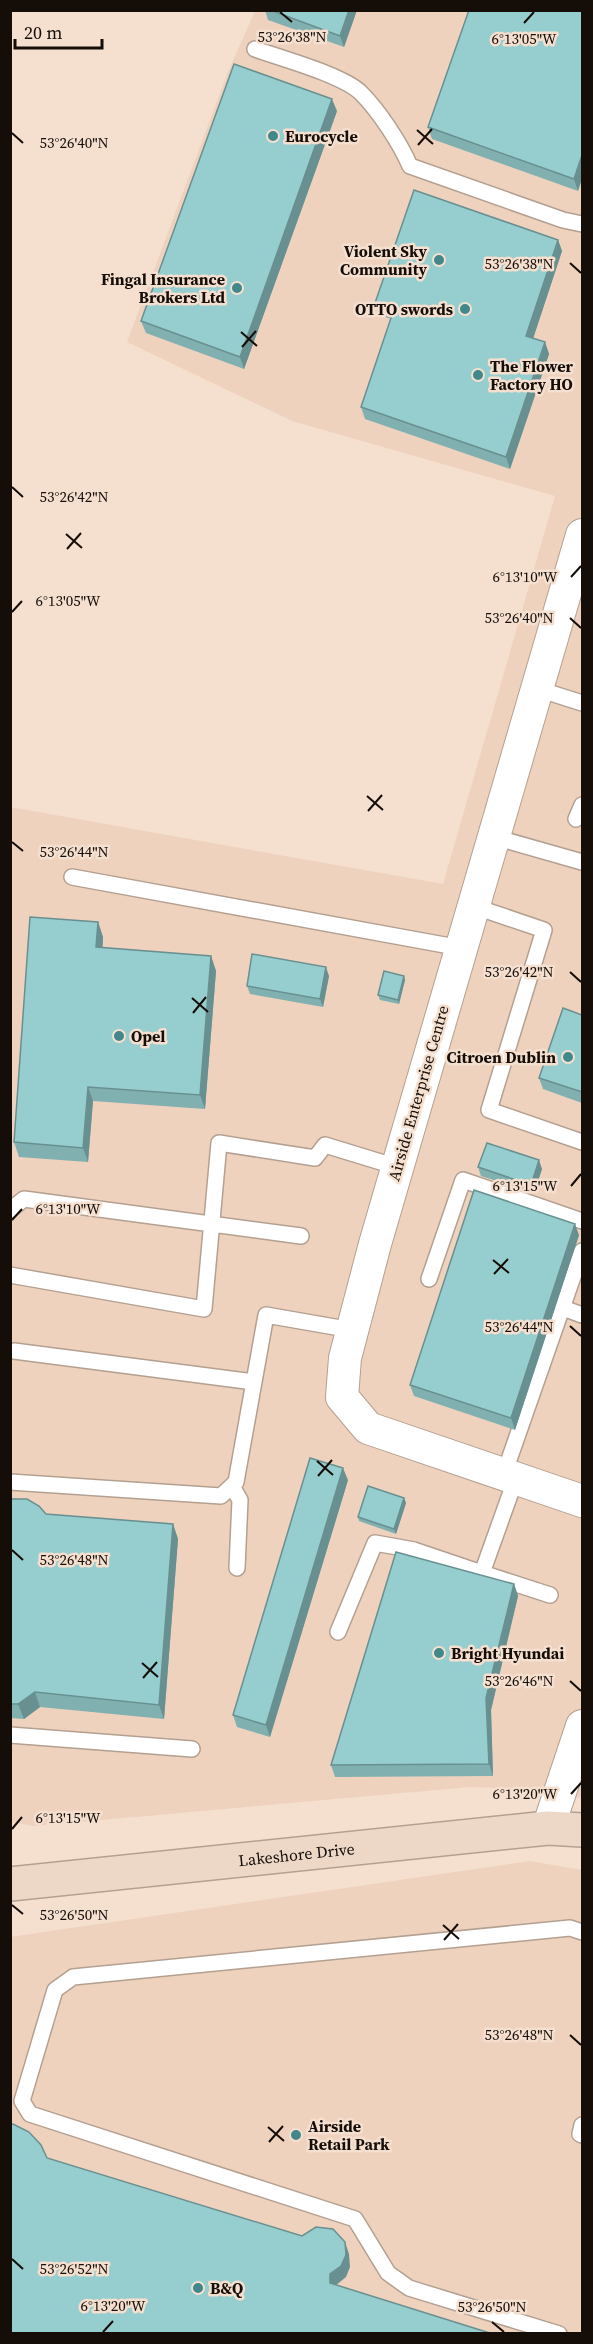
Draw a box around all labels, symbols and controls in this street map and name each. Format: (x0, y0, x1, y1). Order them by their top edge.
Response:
scale bar (15, 12, 102, 50)
text: 20 m (24, 20, 62, 45)
text: 53°26'38"N (257, 26, 327, 47)
text: 6°13'05"W (492, 28, 557, 49)
place label: Eurocycle (285, 125, 358, 147)
marker: Eurocycle (266, 129, 280, 143)
text: 53°26'40"N (39, 132, 109, 153)
place label: Violent Sky Community (340, 240, 427, 280)
marker: Violent Sky Community (432, 253, 446, 267)
text: 53°26'38"N (484, 253, 554, 274)
place label: Fingal Insurance Brokers Ltd (101, 268, 225, 308)
marker: Fingal Insurance Brokers Ltd (230, 281, 244, 295)
place label: OTTO swords (355, 298, 453, 320)
marker: OTTO swords (458, 302, 472, 316)
place label: The Flower Factory HO (490, 355, 574, 395)
marker: The Flower Factory HO (471, 368, 485, 382)
text: 53°26'42"N (39, 486, 109, 507)
text: 6°13'10"W (493, 566, 558, 587)
text: 6°13'05"W (36, 590, 101, 611)
text: 53°26'40"N (484, 607, 554, 628)
text: 53°26'44"N (39, 841, 109, 862)
text: 53°26'42"N (484, 961, 554, 982)
street label: Airside Enterprise Centre (382, 1003, 454, 1183)
place label: Opel (131, 1025, 165, 1047)
marker: Opel (112, 1029, 126, 1043)
place label: Citroen Dublin (447, 1046, 556, 1068)
marker: Citroen Dublin (561, 1050, 575, 1064)
text: 6°13'15"W (493, 1175, 558, 1196)
text: 6°13'10"W (36, 1198, 101, 1219)
text: 53°26'44"N (484, 1316, 554, 1337)
text: 53°26'48"N (39, 1549, 109, 1570)
place label: Bright Hyundai (451, 1642, 564, 1664)
marker: Bright Hyundai (432, 1646, 446, 1660)
text: 53°26'46"N (484, 1670, 554, 1691)
text: 6°13'20"W (493, 1783, 558, 1804)
text: 6°13'15"W (36, 1807, 101, 1828)
street label: Lakeshore Drive (237, 1837, 356, 1871)
text: 53°26'50"N (39, 1904, 109, 1925)
text: 53°26'48"N (484, 2024, 554, 2045)
place label: Airside Retail Park (308, 2115, 390, 2155)
marker: Airside Retail Park (289, 2128, 303, 2142)
text: 53°26'52"N (39, 2258, 109, 2279)
place label: B&Q (210, 2277, 243, 2299)
marker: B&Q (191, 2281, 205, 2295)
text: 6°13'20"W (81, 2295, 146, 2316)
text: 53°26'50"N (457, 2296, 527, 2317)

